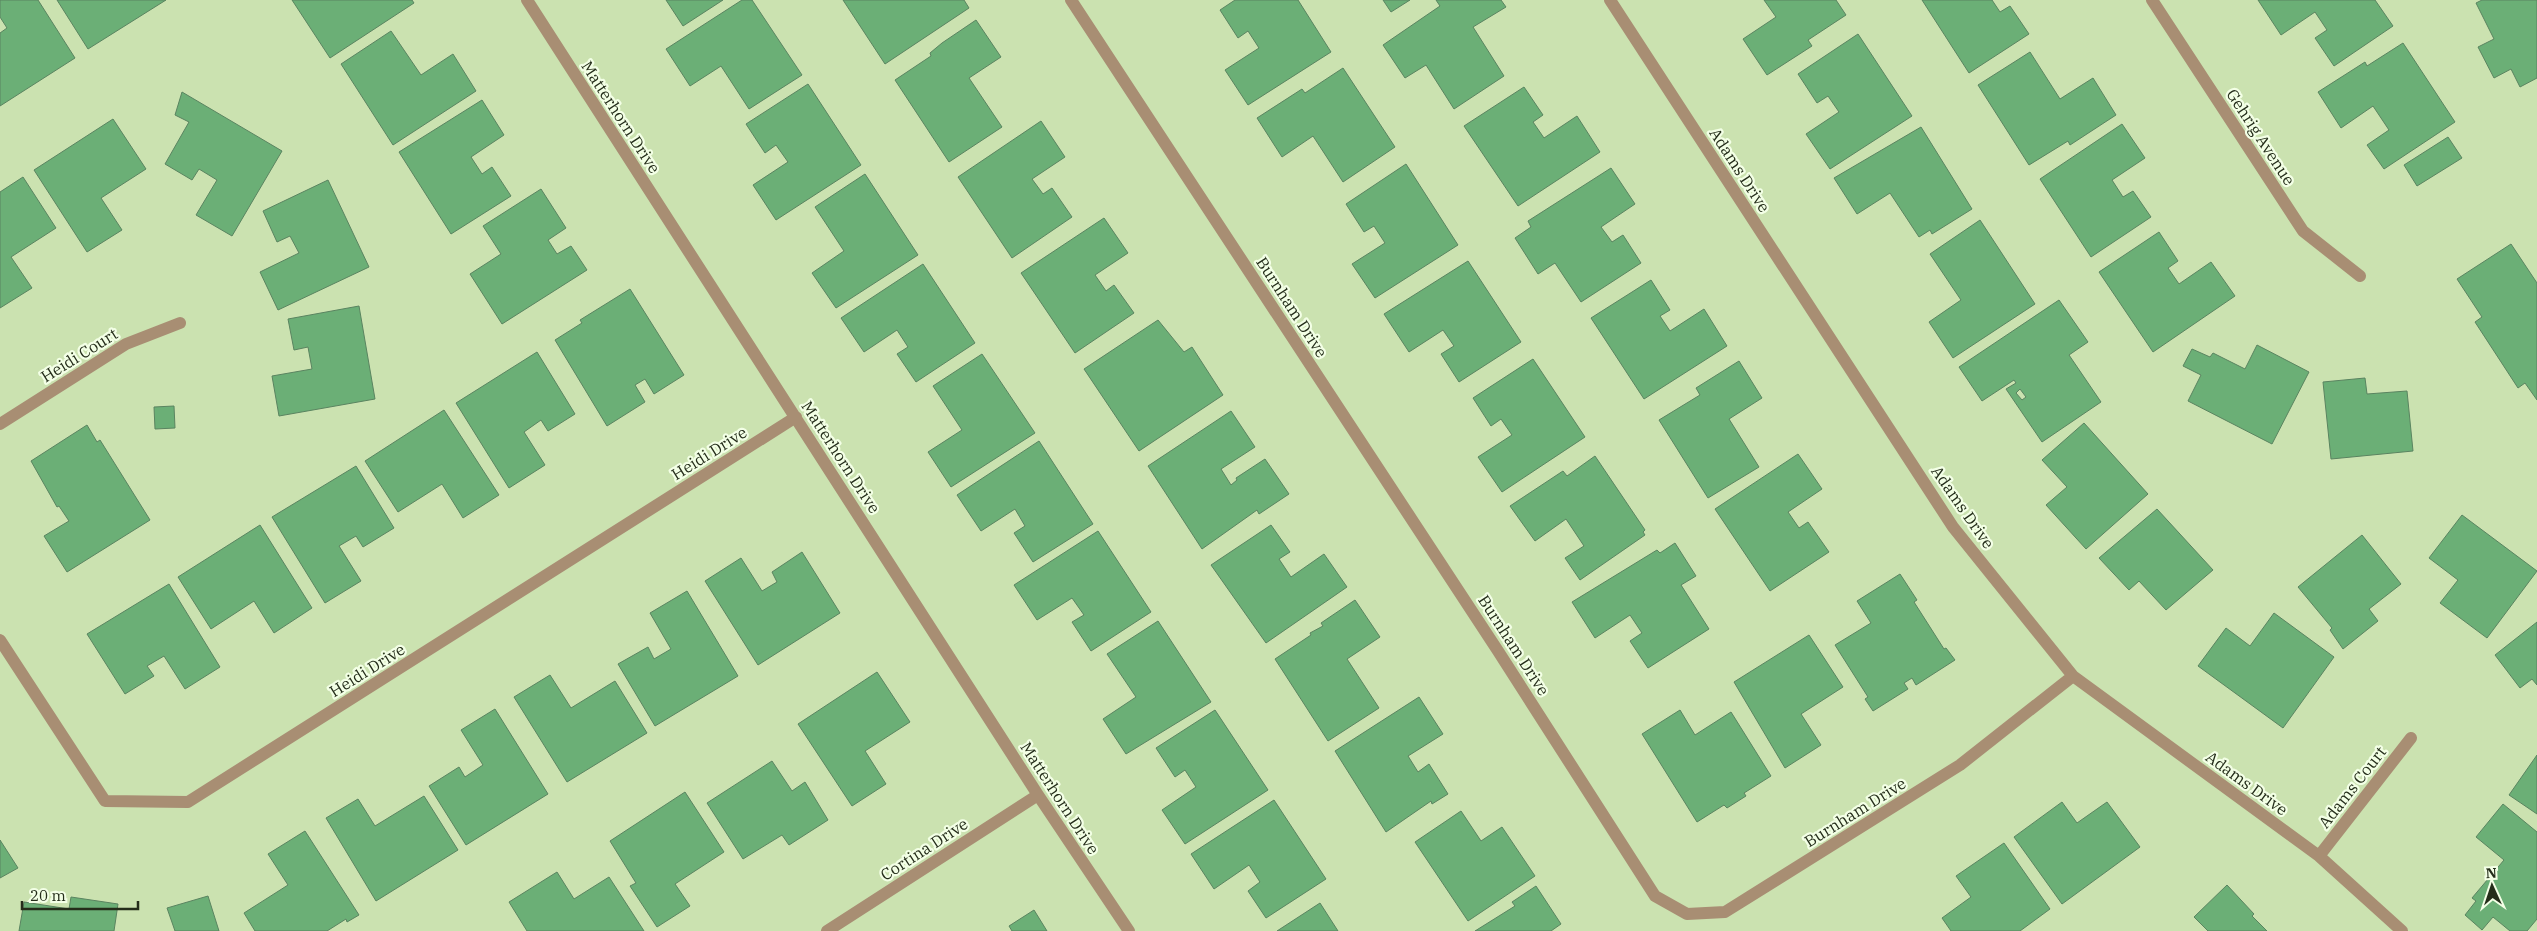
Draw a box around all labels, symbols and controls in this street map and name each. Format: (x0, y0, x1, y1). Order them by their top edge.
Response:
street label: Matterhorn Drive (577, 57, 665, 177)
street label: Gehrig Avenue (2222, 85, 2300, 189)
street label: Adams Drive (1705, 124, 1775, 216)
street label: Burnham Drive (1252, 253, 1332, 361)
street label: Heidi Court (37, 323, 121, 386)
street label: Matterhorn Drive (797, 397, 885, 517)
street label: Heidi Drive (668, 422, 750, 484)
street label: Adams Drive (1927, 462, 1999, 552)
street label: Burnham Drive (1474, 591, 1554, 699)
street label: Heidi Drive (326, 639, 408, 701)
street label: Matterhorn Drive (1016, 738, 1104, 858)
street label: Adams Court (2314, 742, 2390, 832)
street label: Adams Drive (2202, 747, 2292, 819)
street label: Burnham Drive (1801, 773, 1909, 851)
street label: Cortina Drive (877, 813, 971, 885)
north arrow (2467, 861, 2517, 911)
text: N (2485, 864, 2497, 882)
scale bar (22, 878, 139, 910)
text: 20 m (30, 886, 66, 905)

